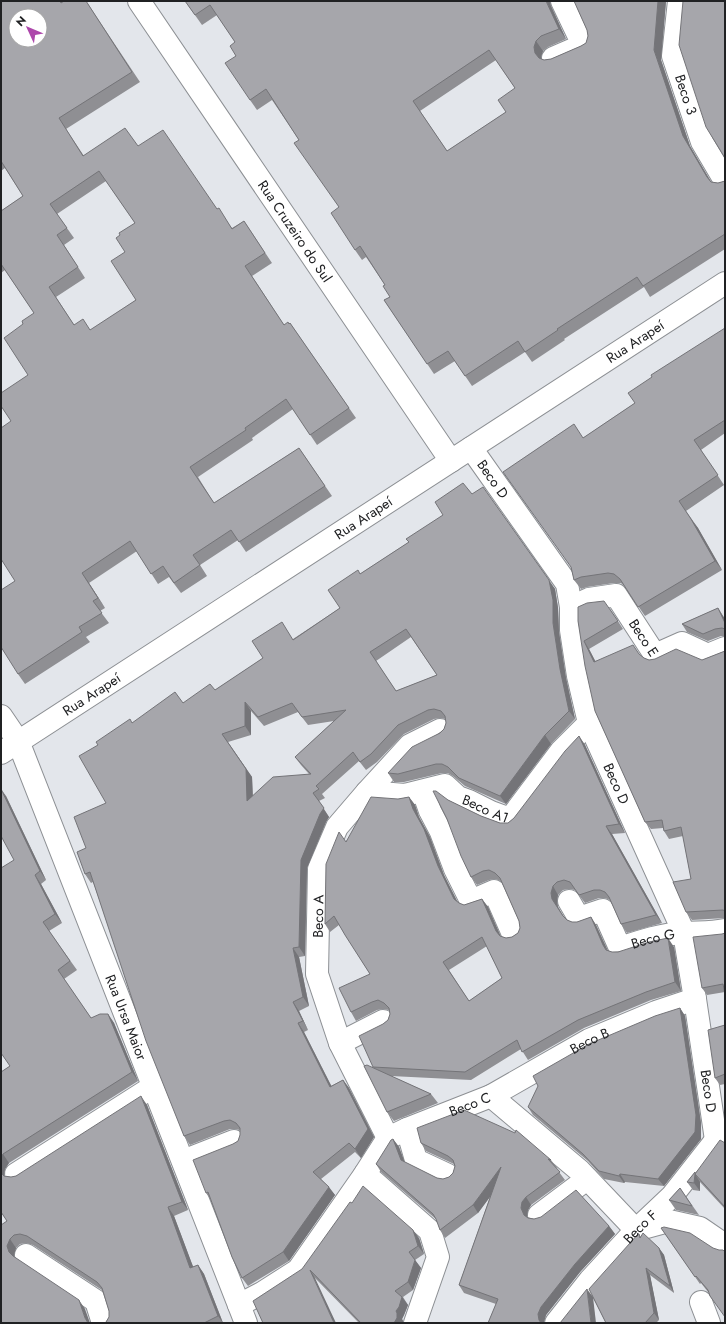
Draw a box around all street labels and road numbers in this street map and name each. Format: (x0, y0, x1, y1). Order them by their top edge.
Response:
street label: Beco 3 (670, 72, 702, 118)
street label: Rua Cruzeiro do Sul (253, 176, 337, 286)
street label: Rua Arapeí (602, 314, 669, 368)
street label: Beco D (472, 456, 514, 502)
street label: Rua Arapeí (330, 491, 398, 544)
street label: Beco E (624, 615, 663, 661)
street label: Rua Arapeí (59, 667, 126, 720)
street label: Beco D (598, 760, 634, 807)
street label: Beco A1 (460, 789, 512, 828)
street label: Beco A (308, 894, 329, 938)
street label: Beco G (629, 924, 676, 954)
street label: Rua Ursa Maior (100, 972, 152, 1063)
street label: Beco B (566, 1023, 612, 1059)
street label: Beco D (696, 1068, 722, 1114)
street label: Beco C (446, 1087, 494, 1122)
street label: Beco F (618, 1205, 661, 1248)

